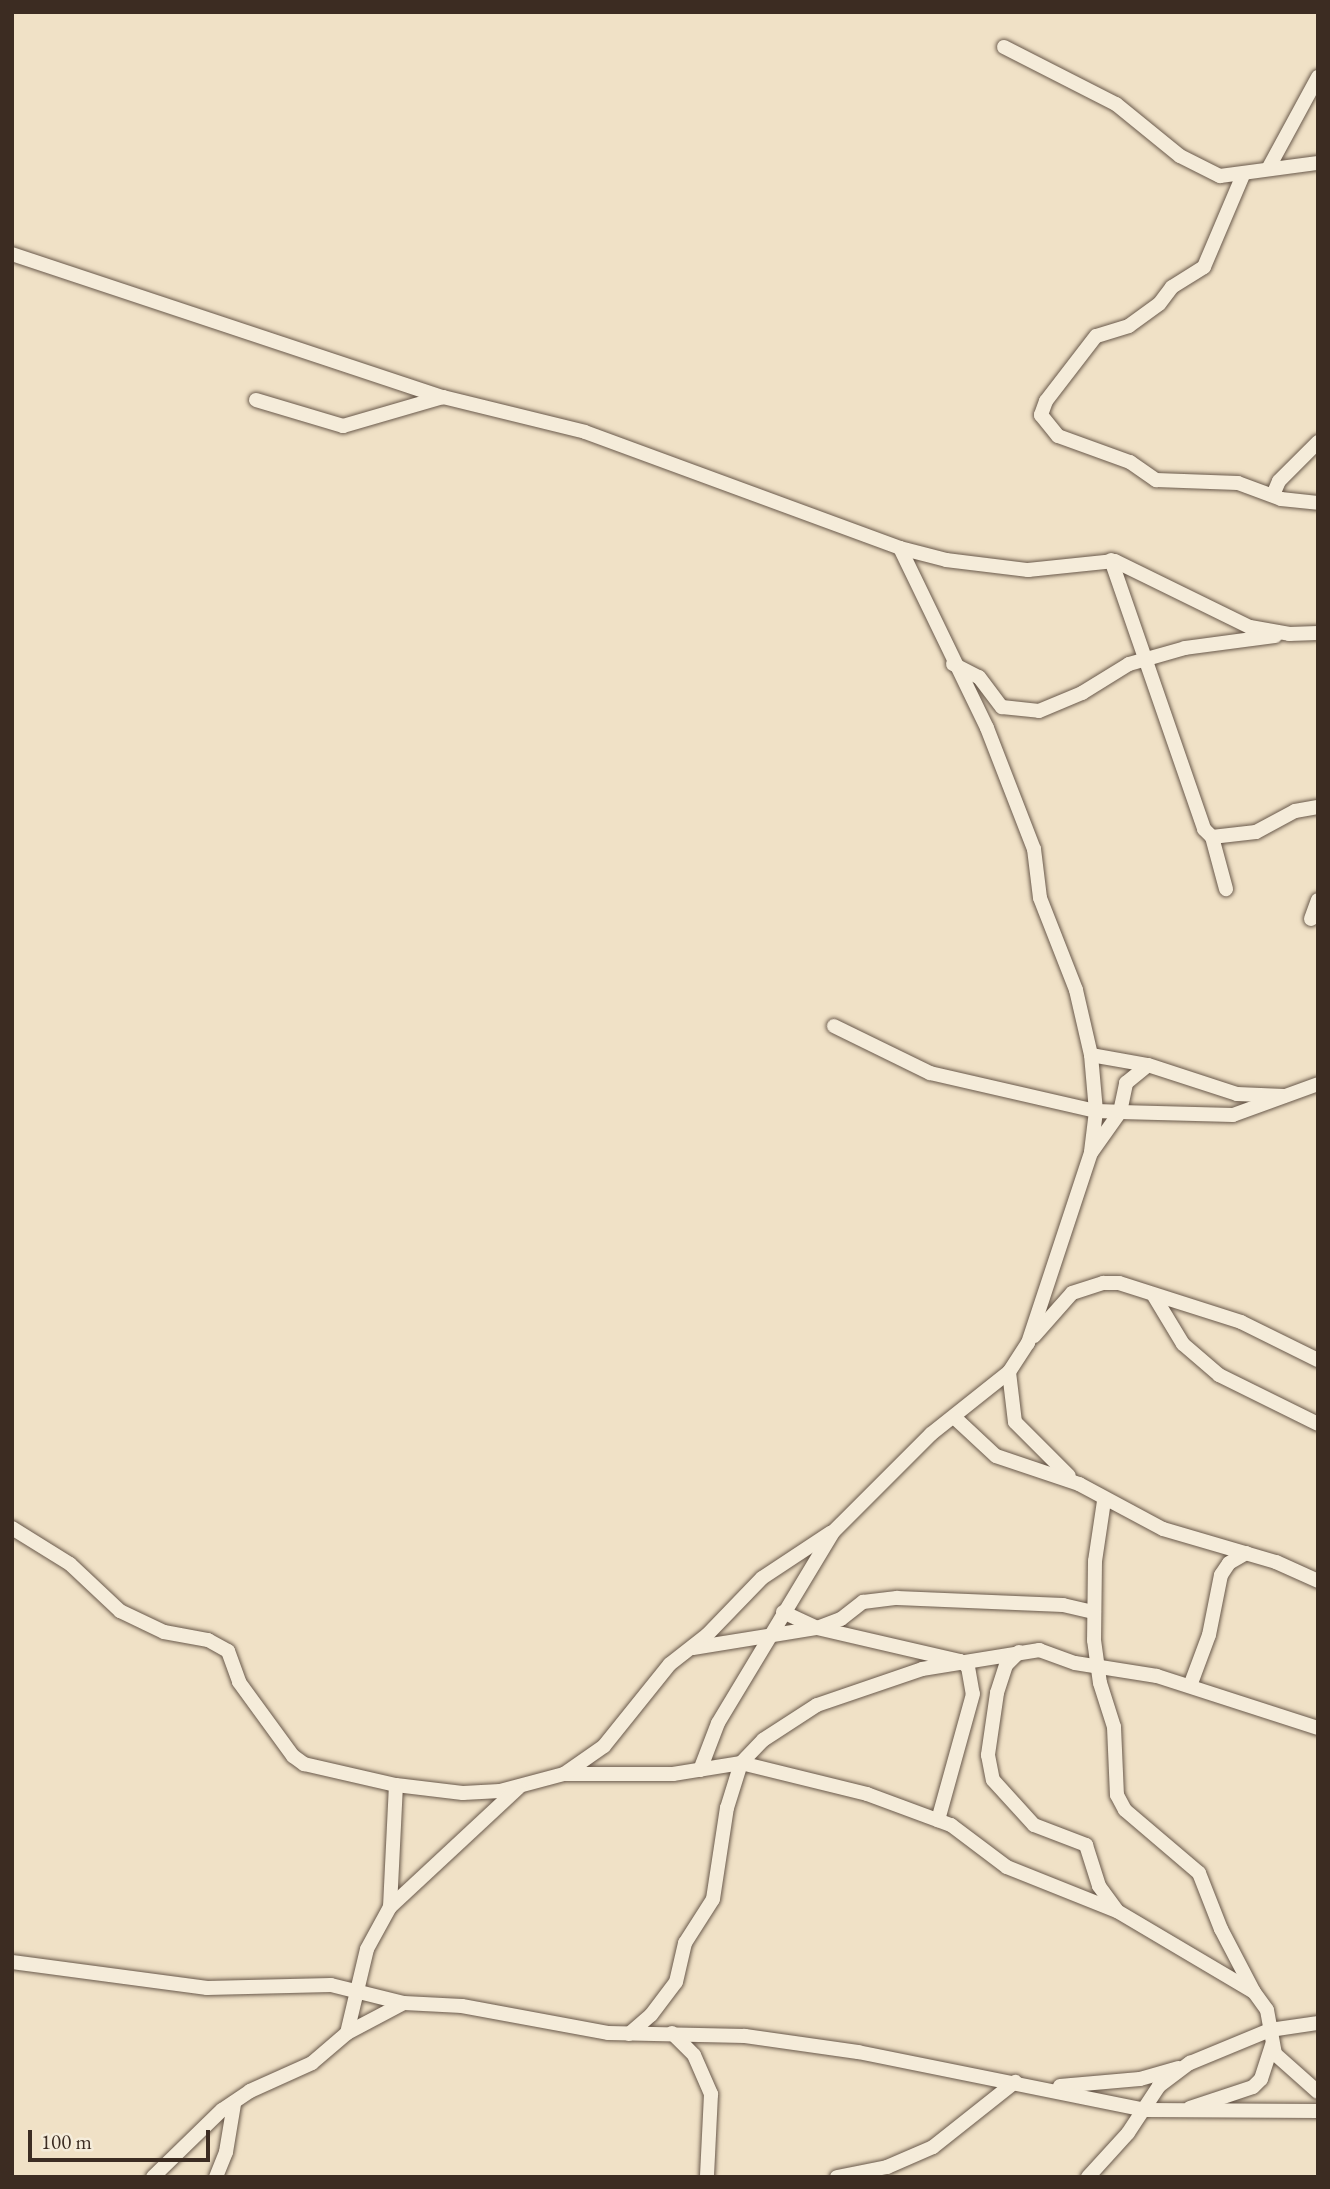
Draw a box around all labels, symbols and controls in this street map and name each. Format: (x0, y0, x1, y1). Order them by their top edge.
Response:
scale bar (32, 2116, 214, 2160)
text: 100 m (41, 2128, 92, 2155)

